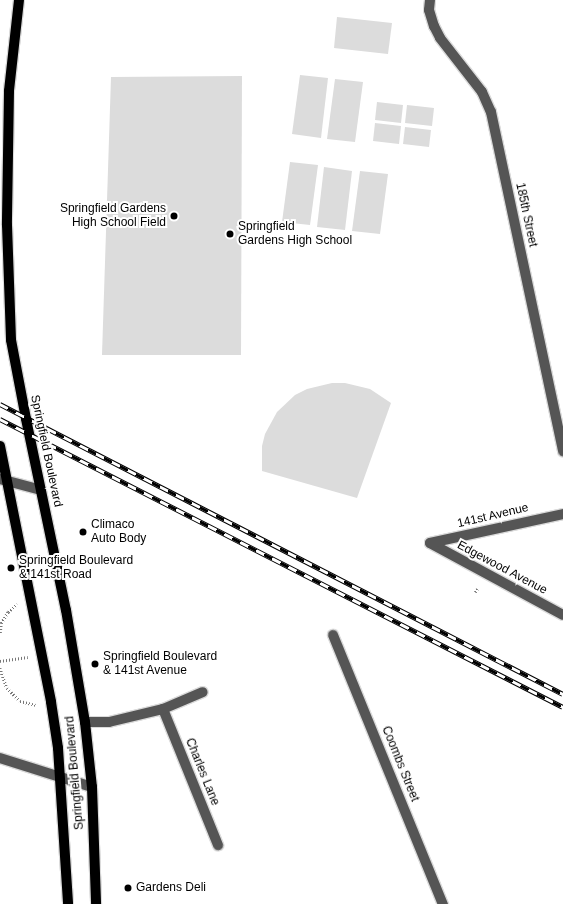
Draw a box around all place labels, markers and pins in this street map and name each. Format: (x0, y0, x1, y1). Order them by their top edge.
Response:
place label: Springfield Gardens High School Field (60, 202, 166, 230)
marker: Springfield Gardens High School Field (169, 211, 179, 221)
place label: Springfield Gardens High School (238, 220, 352, 248)
marker: Springfield Gardens High School (225, 229, 235, 239)
place label: Climaco Auto Body (91, 518, 146, 546)
marker: Climaco Auto Body (78, 527, 88, 537)
place label: Springfield Boulevard & 141st Road (19, 554, 133, 582)
marker: Springfield Boulevard & 141st Road (6, 563, 16, 573)
place label: Springfield Boulevard & 141st Avenue (103, 650, 217, 678)
marker: Springfield Boulevard & 141st Avenue (90, 659, 100, 669)
place label: Gardens Deli (136, 881, 206, 895)
marker: Gardens Deli (123, 883, 133, 893)

